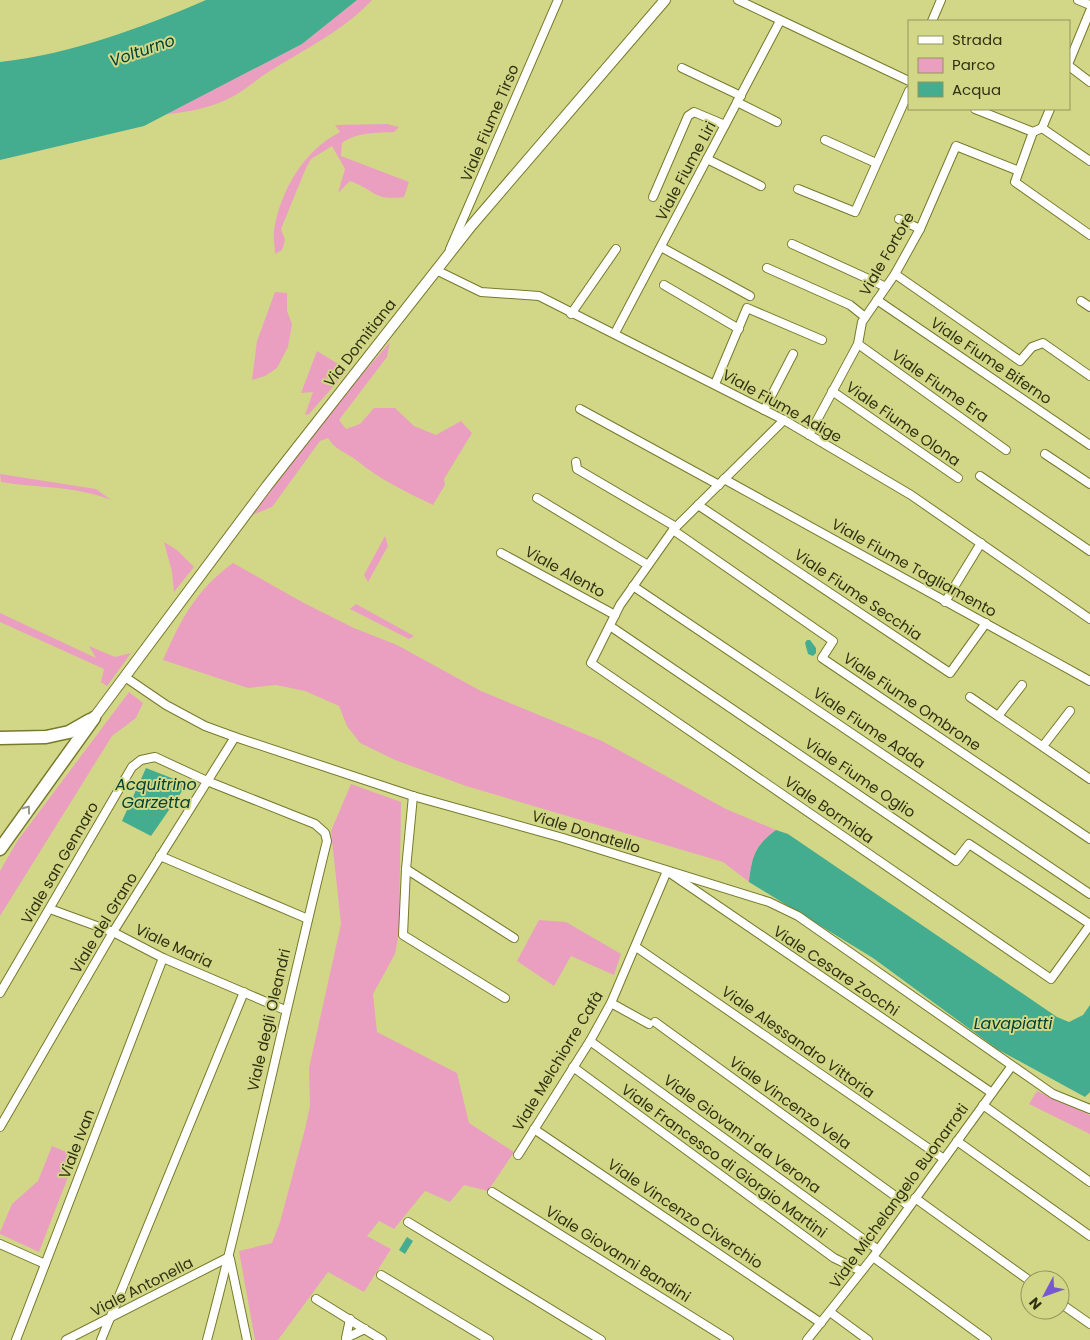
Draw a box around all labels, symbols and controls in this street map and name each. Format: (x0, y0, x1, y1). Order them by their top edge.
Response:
legend (908, 20, 1070, 110)
water label: Volturno (107, 29, 178, 72)
text: Strada (952, 29, 1002, 50)
text: Parco (952, 54, 995, 75)
street label: Viale Fiume Tirso (455, 61, 524, 185)
text: Acqua (952, 79, 1001, 100)
street label: Viale Fiume Liri (650, 117, 721, 224)
street label: Viale Fortore (854, 208, 919, 300)
street label: Via Domitiana (319, 294, 401, 391)
street label: Viale Fiume Biferno (926, 312, 1056, 409)
street label: Viale Fiume Era (888, 344, 993, 427)
street label: Viale Fiume Adige (719, 364, 846, 447)
street label: Viale Fiume Olona (842, 376, 965, 471)
street label: Viale Fiume Tagliamento (828, 513, 1001, 622)
street label: Viale Alento (521, 541, 609, 602)
street label: Viale Fiume Secchia (790, 544, 926, 645)
street label: Viale Fiume Ombrone (839, 648, 985, 756)
street label: Viale Fiume Adda (809, 682, 929, 773)
street label: Viale Fiume Oglio (801, 733, 920, 822)
street label: Viale Bormida (780, 771, 878, 848)
water label: Acquitrino Garzetta (114, 773, 197, 814)
street label: Viale san Gennaro (16, 798, 103, 928)
street label: Viale Donatello (529, 805, 643, 858)
one-way arrow (22, 806, 30, 815)
street label: Viale del Grano (65, 868, 142, 977)
street label: Viale Maria (132, 918, 216, 973)
street label: Viale Cesare Zocchi (769, 921, 903, 1021)
street label: Viale degli Oleandri (242, 946, 295, 1093)
street label: Viale Alessandro Vittoria (717, 981, 879, 1103)
street label: Viale Melchiorre Cafà (507, 987, 608, 1135)
water label: Lavapiatti (974, 1012, 1053, 1035)
street label: Viale Vincenzo Vela (725, 1051, 856, 1154)
street label: Viale Giovanni da Verona (659, 1069, 825, 1198)
street label: Viale Francesco di Giorgio Martini (617, 1079, 831, 1242)
street label: Viale Michelangelo Buonarroti (824, 1099, 973, 1292)
street label: Viale Ivan (54, 1106, 99, 1182)
street label: Viale Vincenzo Civerchio (603, 1154, 767, 1274)
street label: Viale Giovanni Bandini (542, 1200, 695, 1307)
street label: Viale Antonella (87, 1252, 197, 1321)
north arrow (1020, 1270, 1070, 1320)
text: N (1024, 1293, 1046, 1314)

